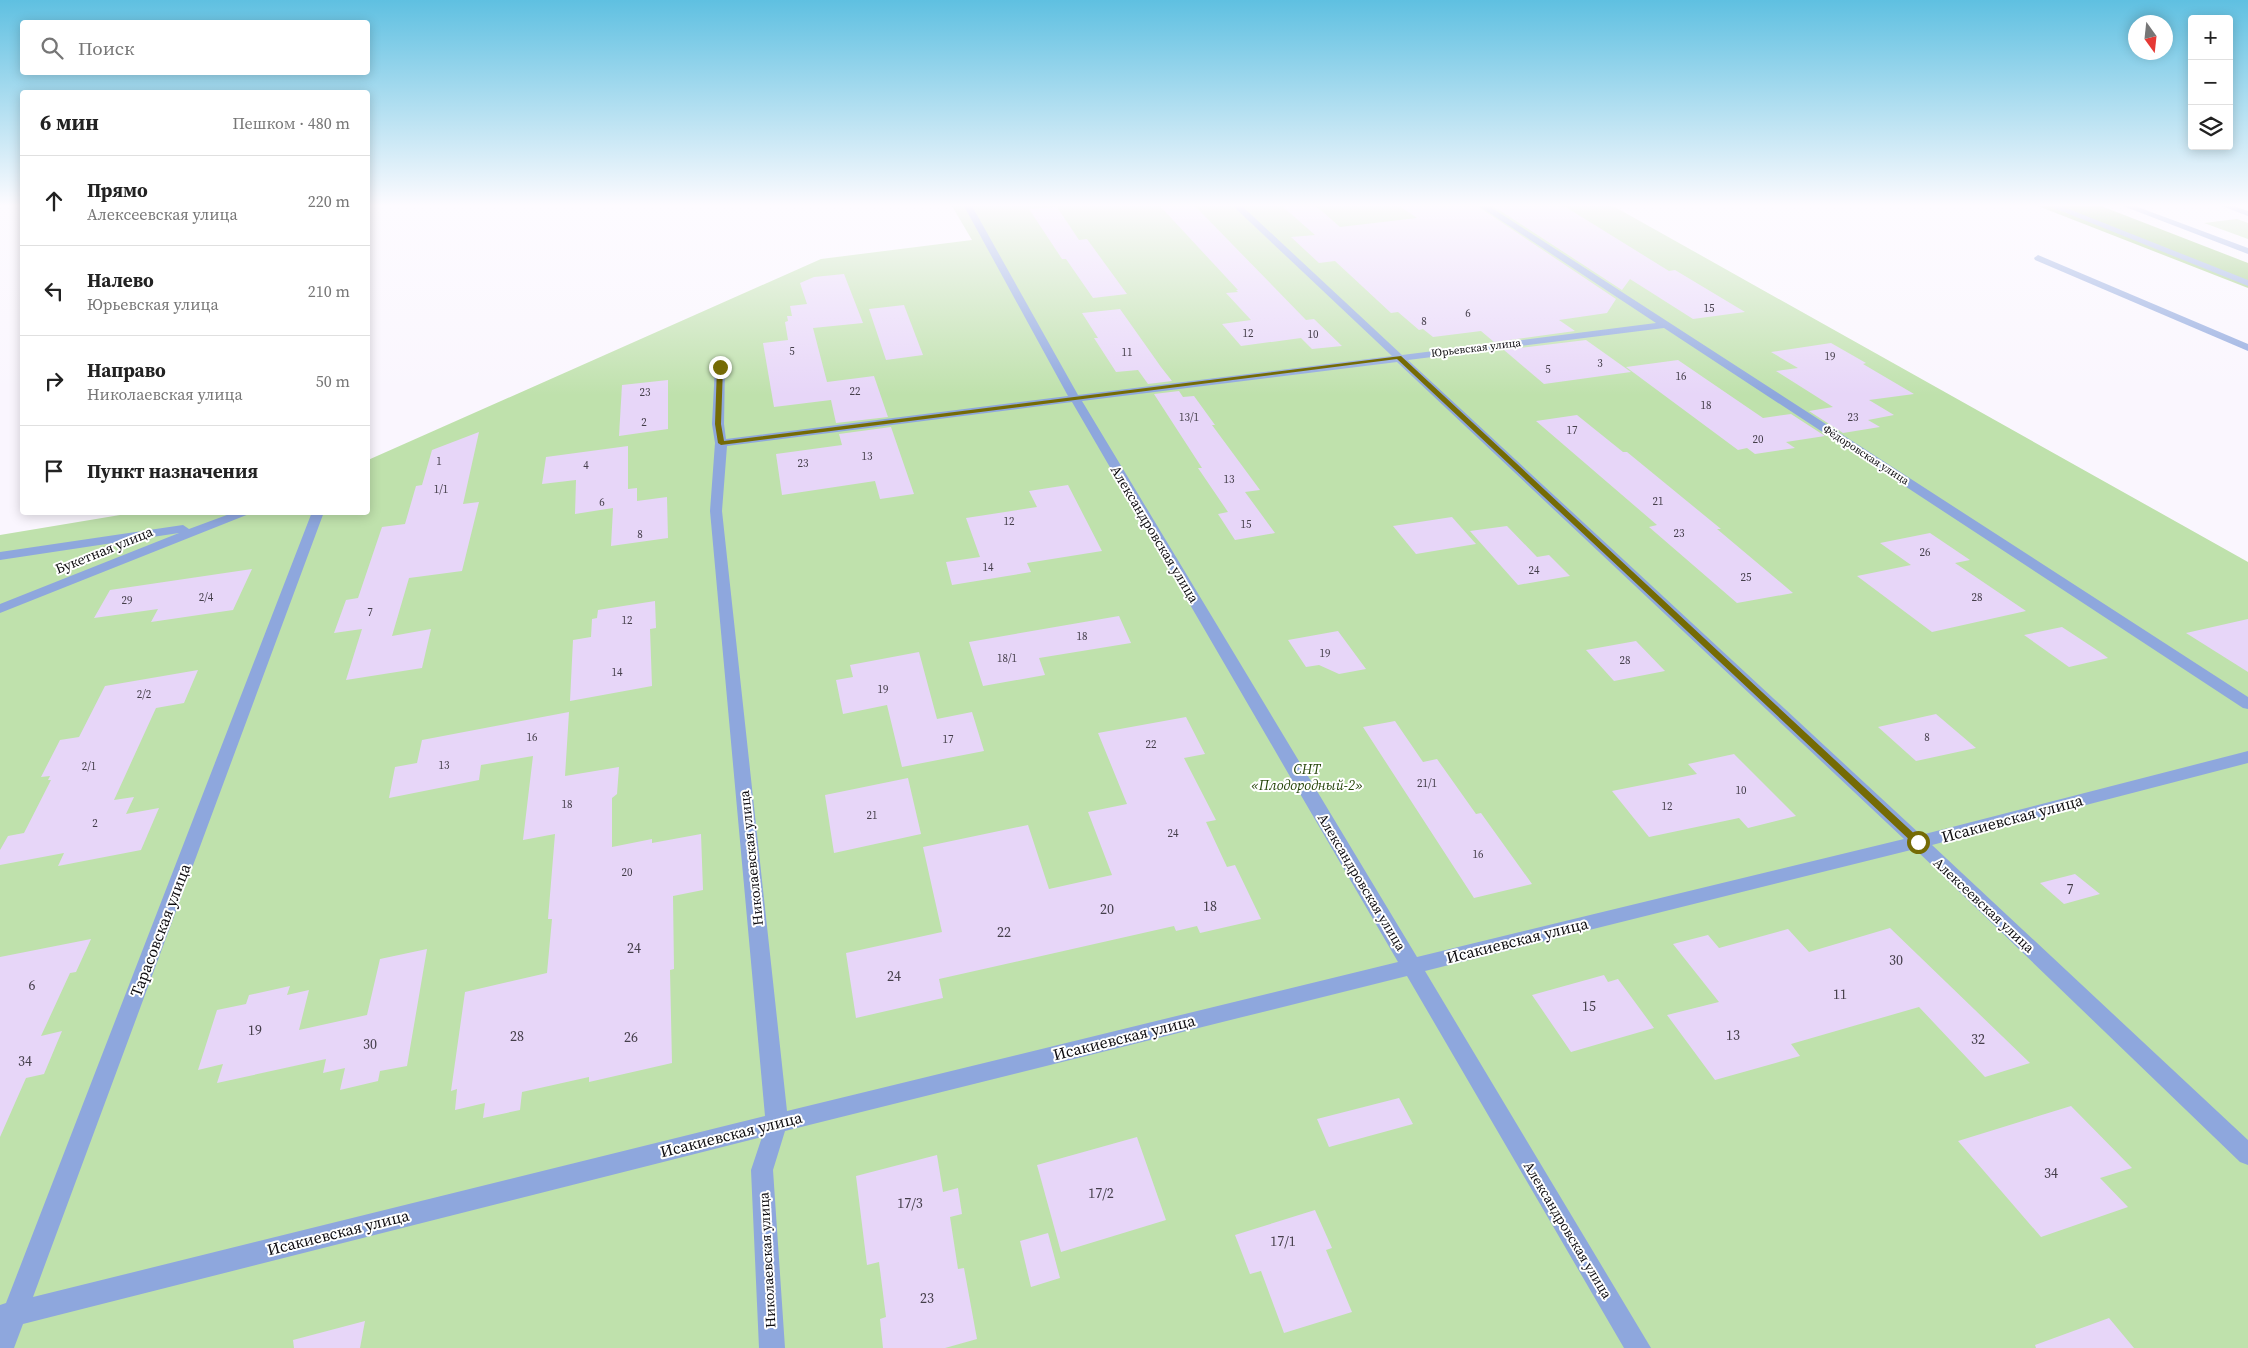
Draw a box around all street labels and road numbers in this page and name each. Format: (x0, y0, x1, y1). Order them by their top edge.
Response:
street label: Юрьевская улица (1430, 335, 1522, 361)
street label: Фёдоровская улица (1820, 422, 1912, 489)
street label: Александровская улица (1106, 462, 1204, 607)
street label: Букетная улица (52, 521, 157, 579)
street label: Николаевская улица (734, 788, 768, 927)
street label: Исакиевская улица (1939, 788, 2086, 847)
street label: Александровская улица (1313, 810, 1411, 955)
street label: Алексеевская улица (1929, 853, 2040, 958)
street label: Тарасовская улица (124, 859, 196, 1000)
street label: Исакиевская улица (1444, 912, 1591, 968)
street label: Исакиевская улица (1051, 1009, 1198, 1065)
street label: Исакиевская улица (658, 1106, 805, 1162)
street label: Александровская улица (1519, 1158, 1617, 1303)
street label: Николаевская улица (753, 1191, 781, 1328)
street label: Исакиевская улица (265, 1204, 412, 1260)

